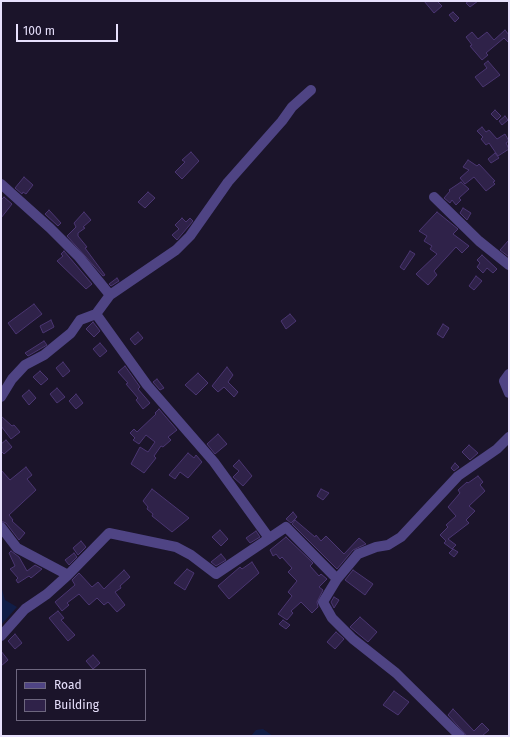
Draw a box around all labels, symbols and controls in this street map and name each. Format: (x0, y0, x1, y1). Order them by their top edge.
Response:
scale bar (18, 16, 120, 42)
text: 100 m (23, 24, 55, 38)
legend (16, 669, 146, 721)
text: Road (54, 678, 82, 692)
text: Building (54, 698, 99, 712)

